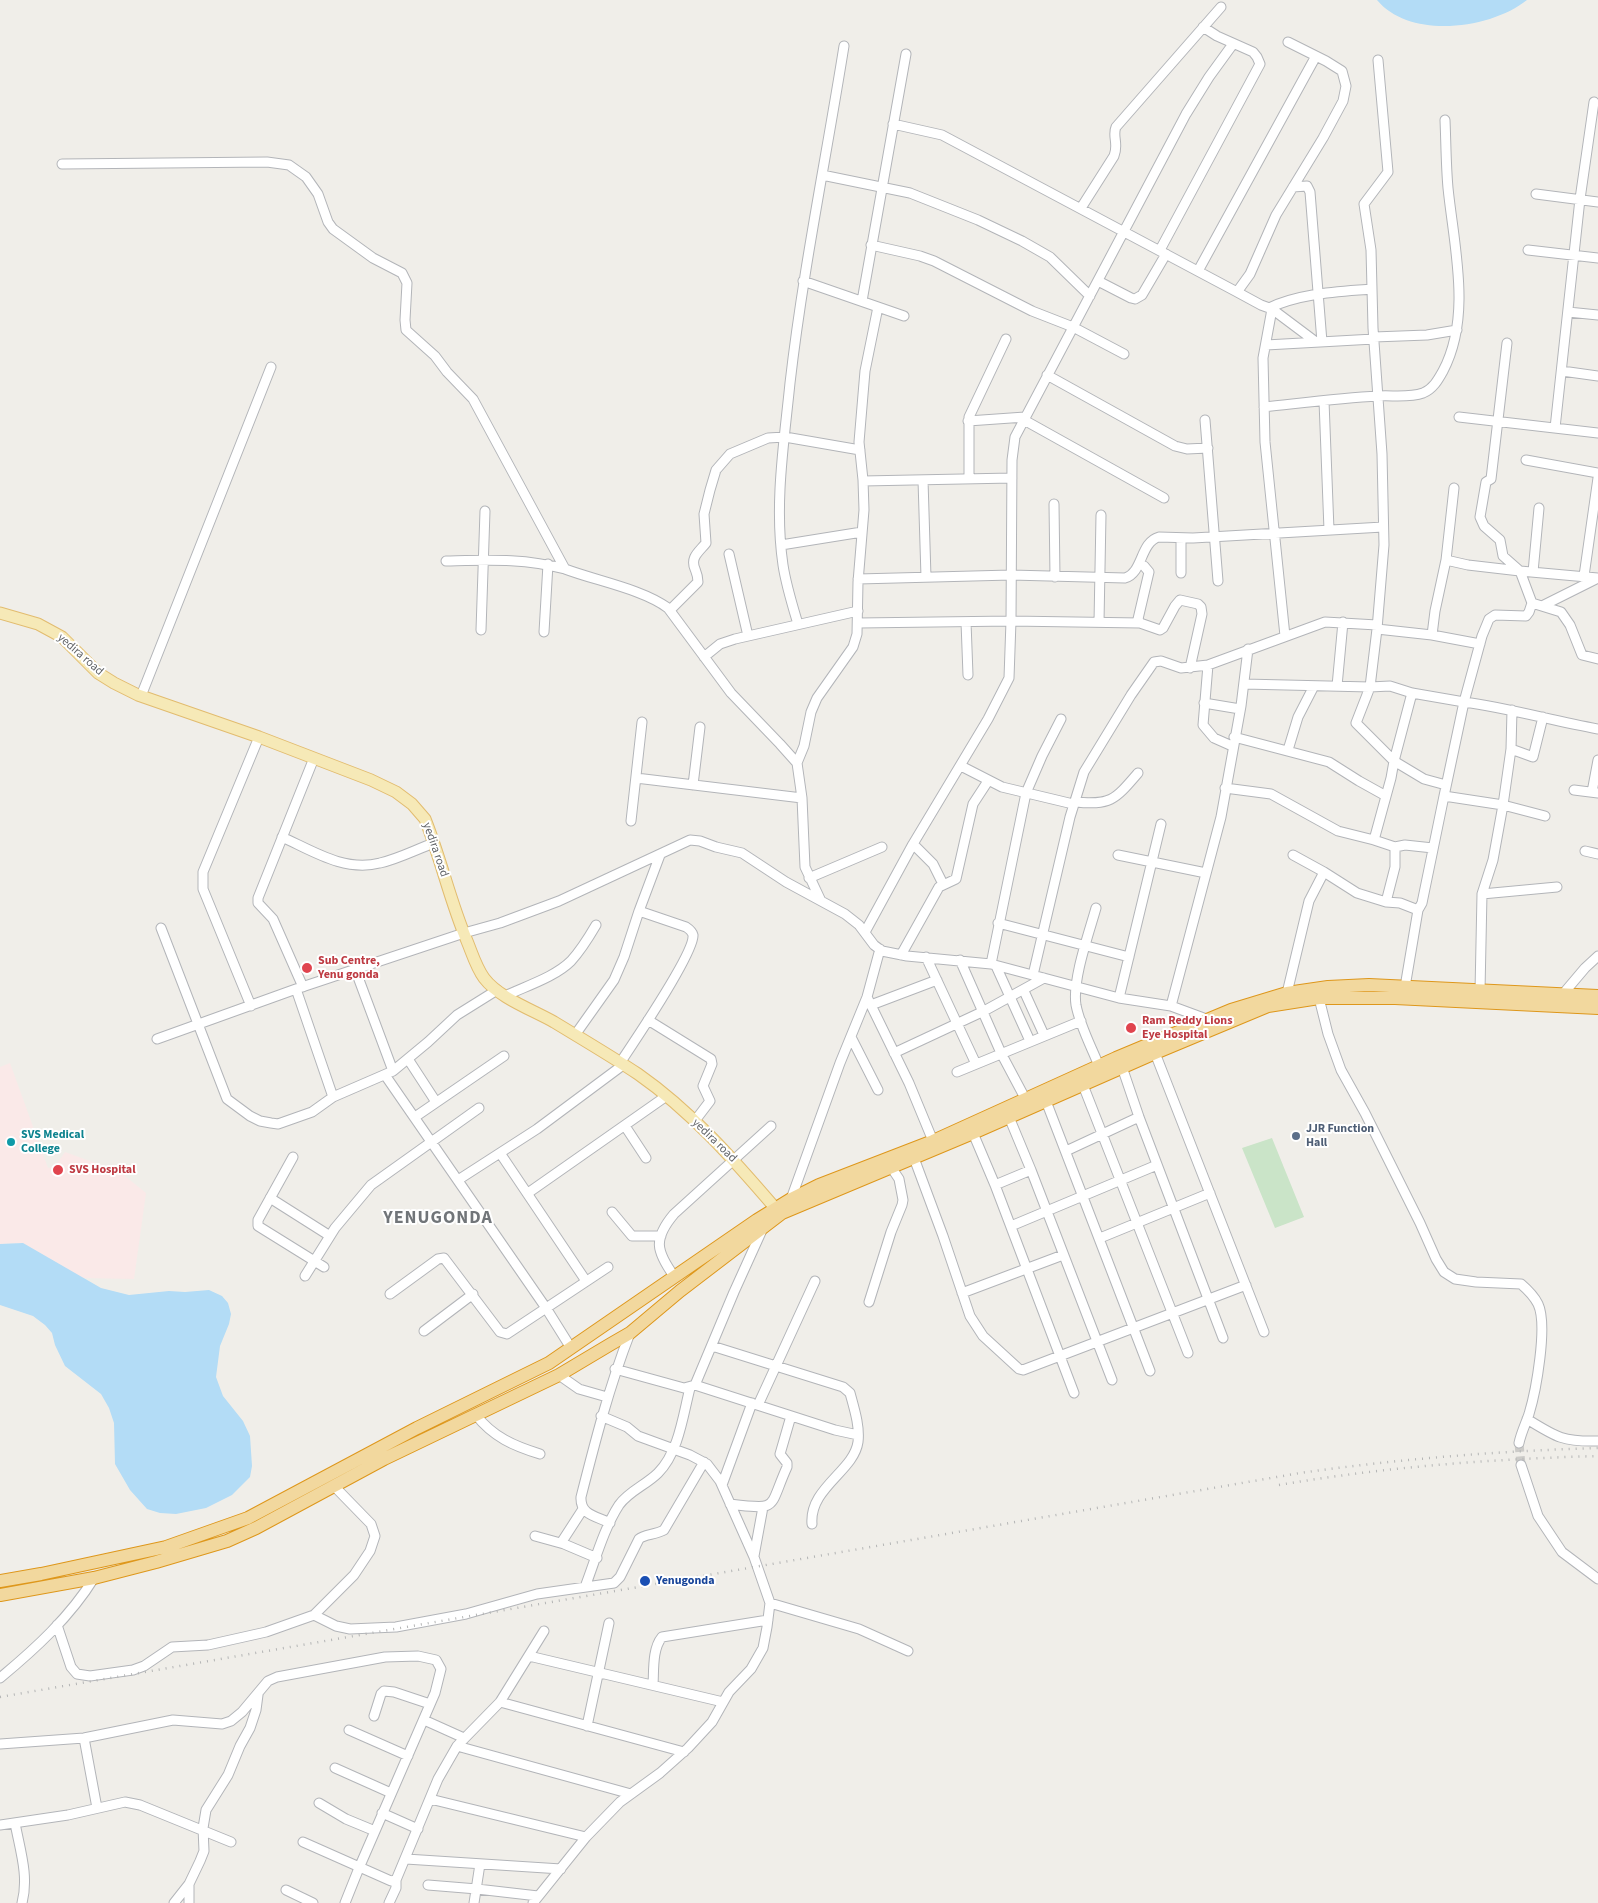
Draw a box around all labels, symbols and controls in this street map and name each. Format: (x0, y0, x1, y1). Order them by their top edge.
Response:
street label: yedira road (54, 631, 106, 679)
street label: yedira road (419, 821, 451, 879)
place label: Sub Centre, Yenu gonda (318, 954, 380, 982)
marker: Sub Centre, Yenu gonda (300, 961, 314, 975)
place label: Ram Reddy Lions Eye Hospital (1142, 1014, 1232, 1042)
marker: Ram Reddy Lions Eye Hospital (1124, 1021, 1138, 1035)
street label: yedira road (689, 1116, 739, 1166)
place label: JJR Function Hall (1306, 1122, 1374, 1150)
place label: SVS Medical College (21, 1128, 84, 1156)
marker: JJR Function Hall (1290, 1130, 1302, 1142)
marker: SVS Medical College (5, 1136, 17, 1148)
marker: SVS Hospital (51, 1163, 65, 1177)
place label: SVS Hospital (69, 1163, 136, 1177)
district label: YENUGONDA (382, 1208, 494, 1230)
marker: Yenugonda (638, 1574, 652, 1588)
place label: Yenugonda (656, 1574, 714, 1588)

